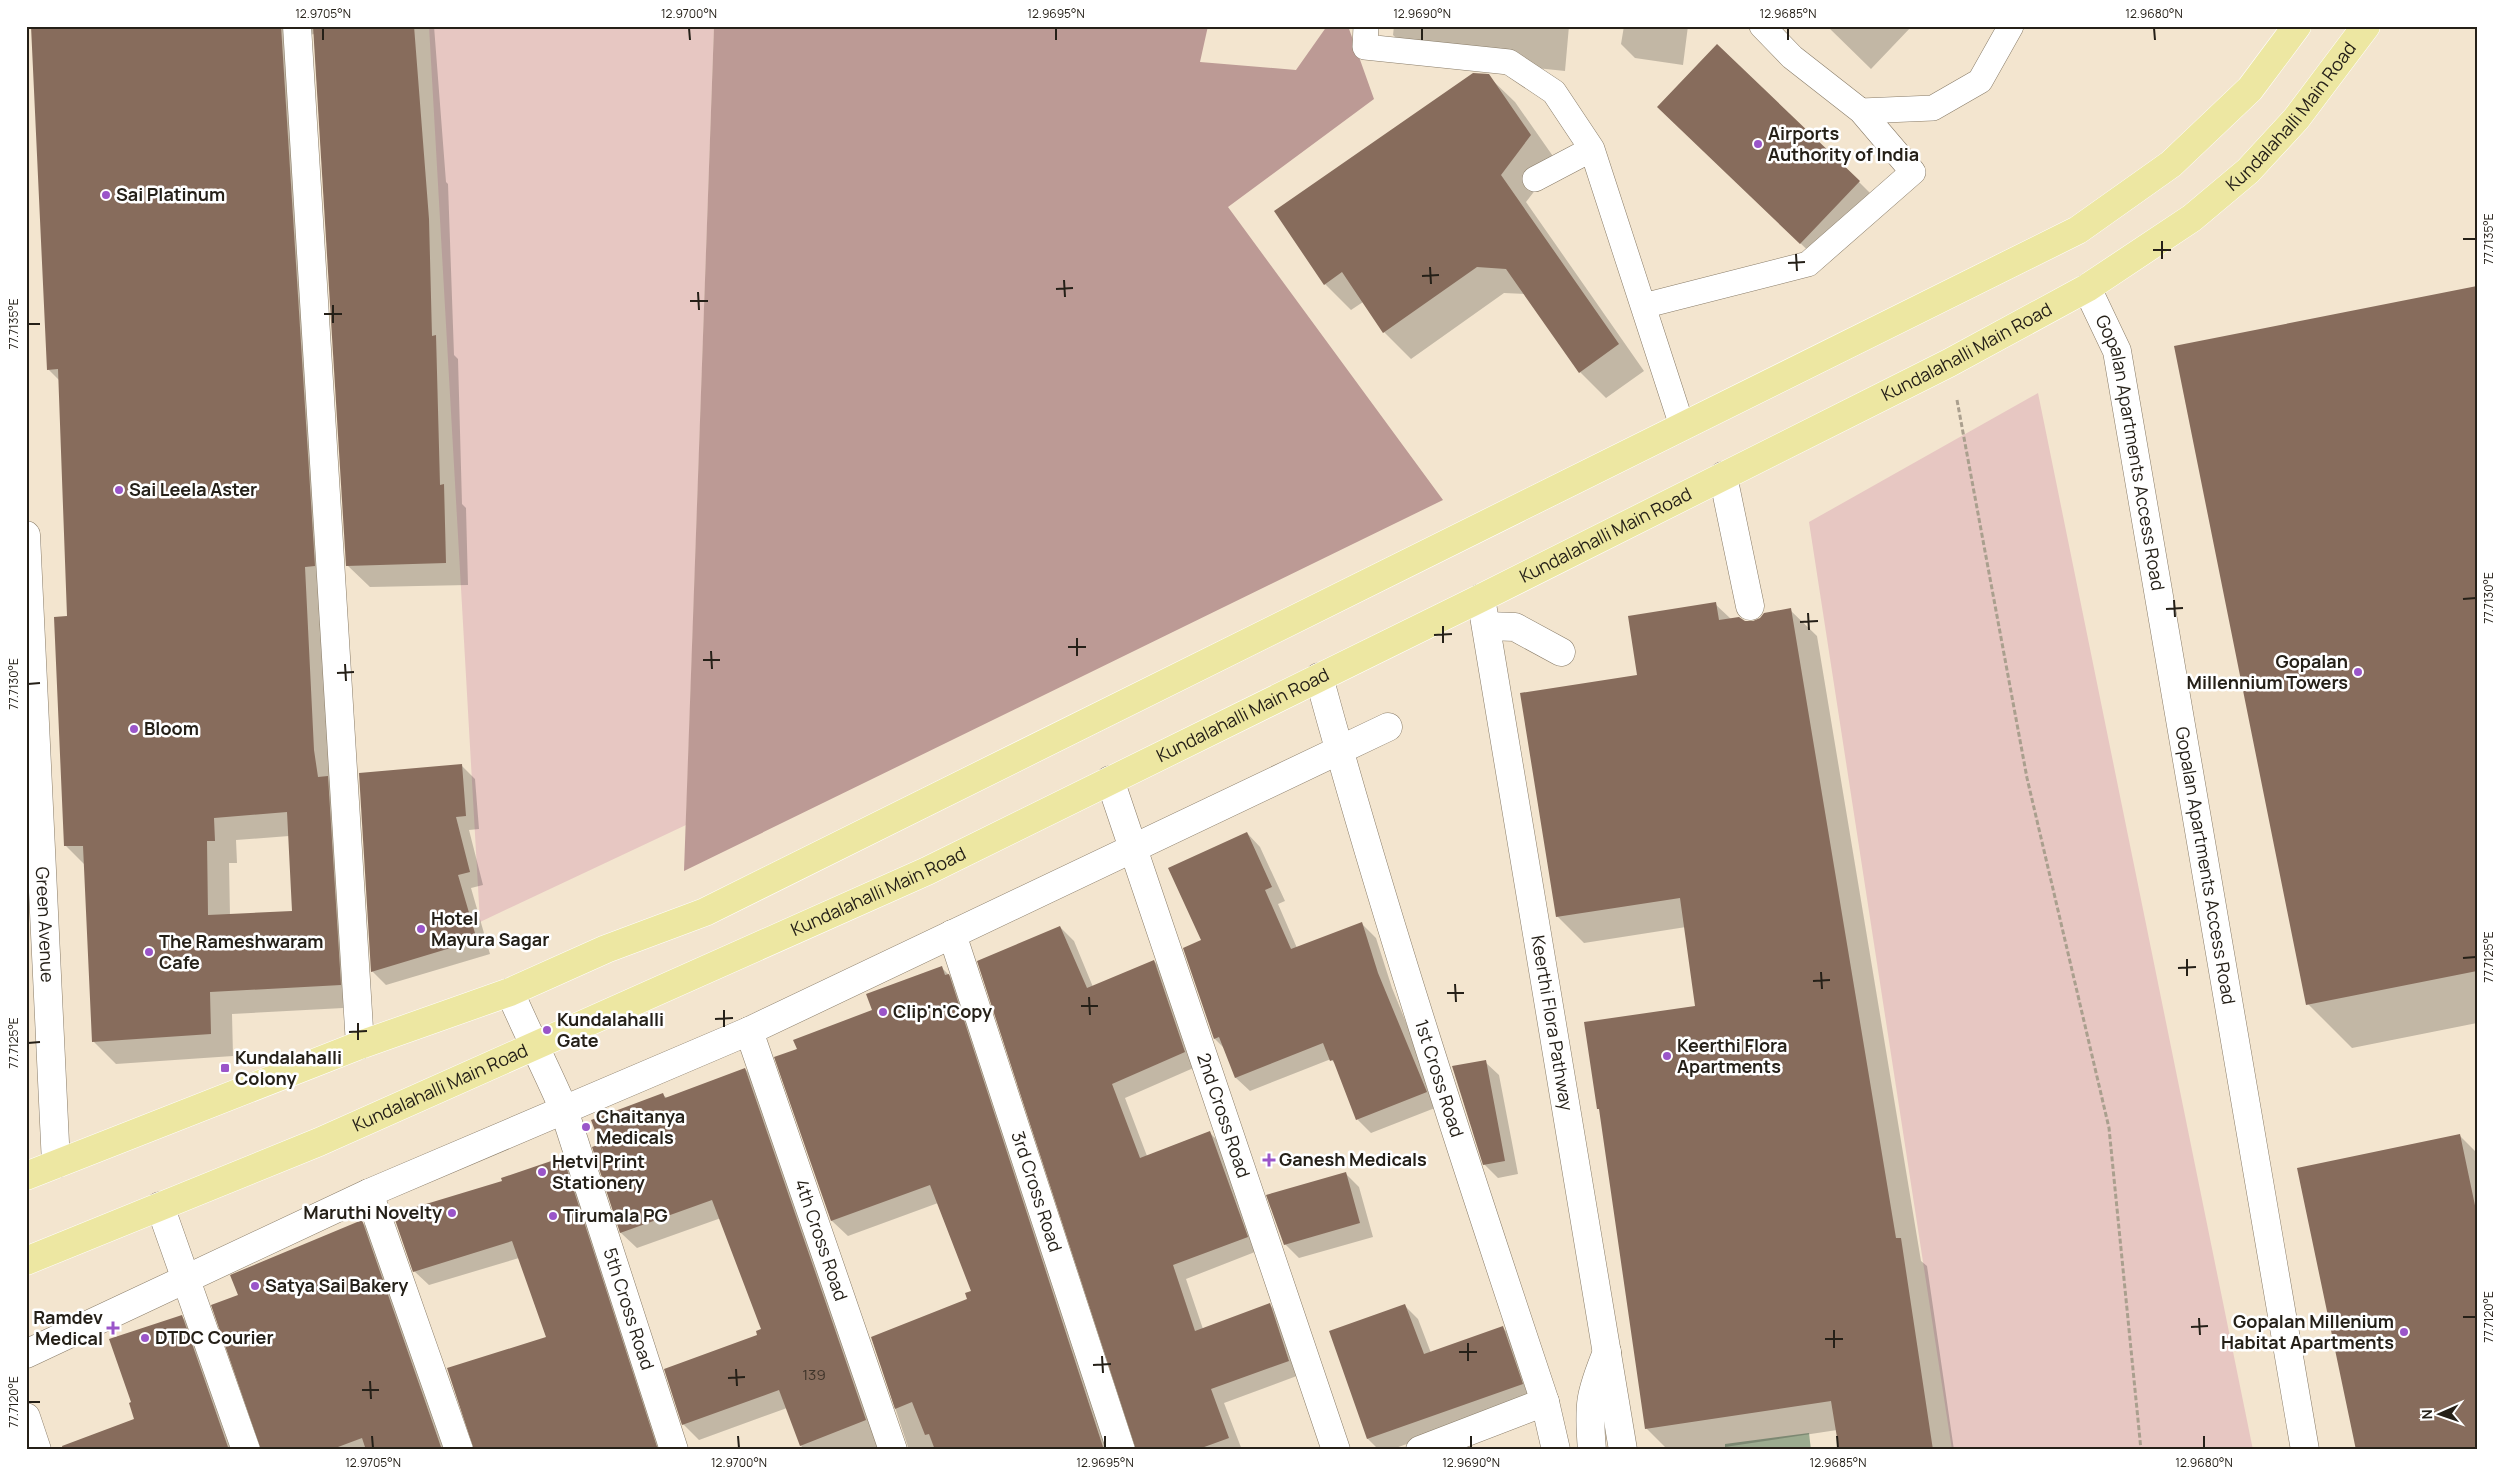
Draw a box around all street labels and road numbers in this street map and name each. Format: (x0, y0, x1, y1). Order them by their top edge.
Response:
street label: Kundalahalli Main Road (2220, 37, 2361, 196)
street label: Kundalahalli Main Road (1877, 296, 2056, 406)
street label: Gopalan Apartments Access Road (2091, 311, 2171, 592)
street label: Kundalahalli Main Road (1515, 481, 1695, 588)
street label: Kundalahalli Main Road (1152, 662, 1333, 767)
street label: Gopalan Apartments Access Road (2170, 725, 2242, 1006)
street label: Kundalahalli Main Road (787, 841, 969, 941)
street label: Green Avenue (31, 866, 60, 983)
street label: Keerthi Flora Pathway (1526, 933, 1579, 1113)
street label: 1st Cross Road (1410, 1016, 1470, 1140)
street label: Kundalahalli Main Road (348, 1037, 531, 1137)
street label: 2nd Cross Road (1192, 1050, 1256, 1181)
street label: 3rd Cross Road (1006, 1128, 1068, 1255)
street label: 4th Cross Road (790, 1176, 854, 1304)
street label: 5th Cross Road (598, 1245, 660, 1373)

